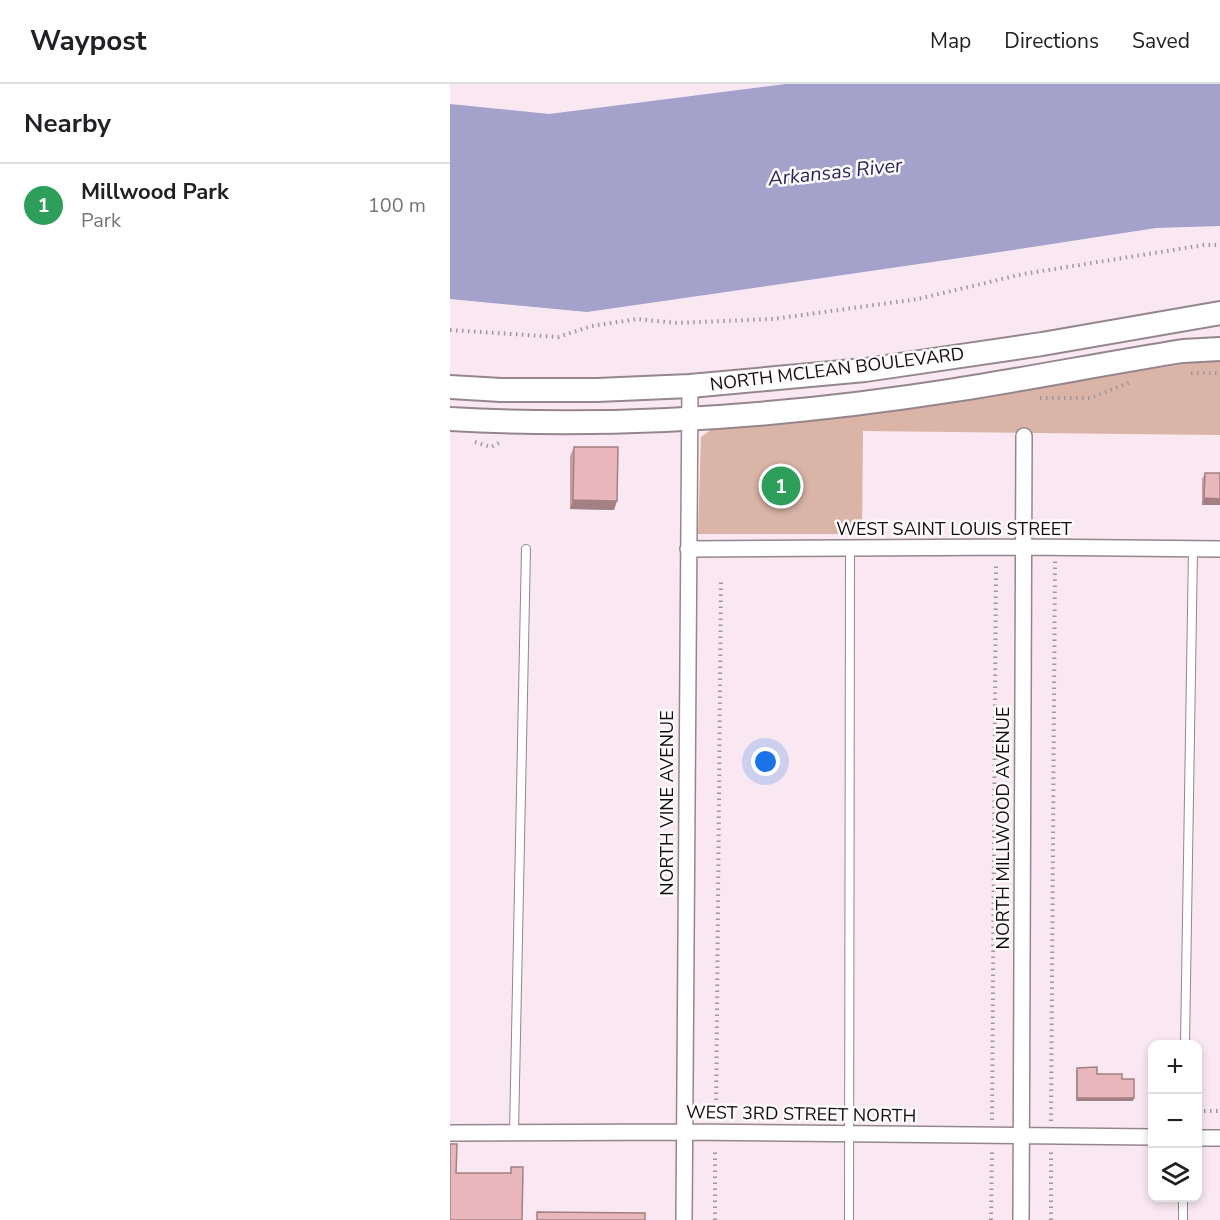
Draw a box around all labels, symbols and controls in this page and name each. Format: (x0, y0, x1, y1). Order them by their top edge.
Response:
text: Waypost (30, 22, 147, 60)
text: Map (930, 27, 971, 55)
text: Directions (1004, 27, 1099, 55)
text: Saved (1132, 27, 1190, 55)
text: Nearby (24, 106, 111, 141)
water label: Arkansas River (766, 151, 904, 193)
text: Millwood Park (81, 177, 229, 207)
text: 1 (38, 192, 50, 219)
text: 100 m (368, 192, 426, 219)
text: Park (81, 207, 121, 234)
street label: NORTH MCLEAN BOULEVARD (709, 342, 965, 396)
pin: 1 (762, 464, 800, 508)
street label: WEST SAINT LOUIS STREET (836, 517, 1072, 541)
street label: NORTH MILLWOOD AVENUE (991, 707, 1015, 949)
street label: NORTH VINE AVENUE (655, 710, 679, 896)
your location (751, 747, 780, 776)
map controls (1148, 1040, 1202, 1202)
button: + (1148, 1040, 1202, 1094)
button: − (1148, 1094, 1202, 1148)
street label: WEST 3RD STREET NORTH (686, 1100, 916, 1128)
button: layers (1148, 1148, 1202, 1202)

